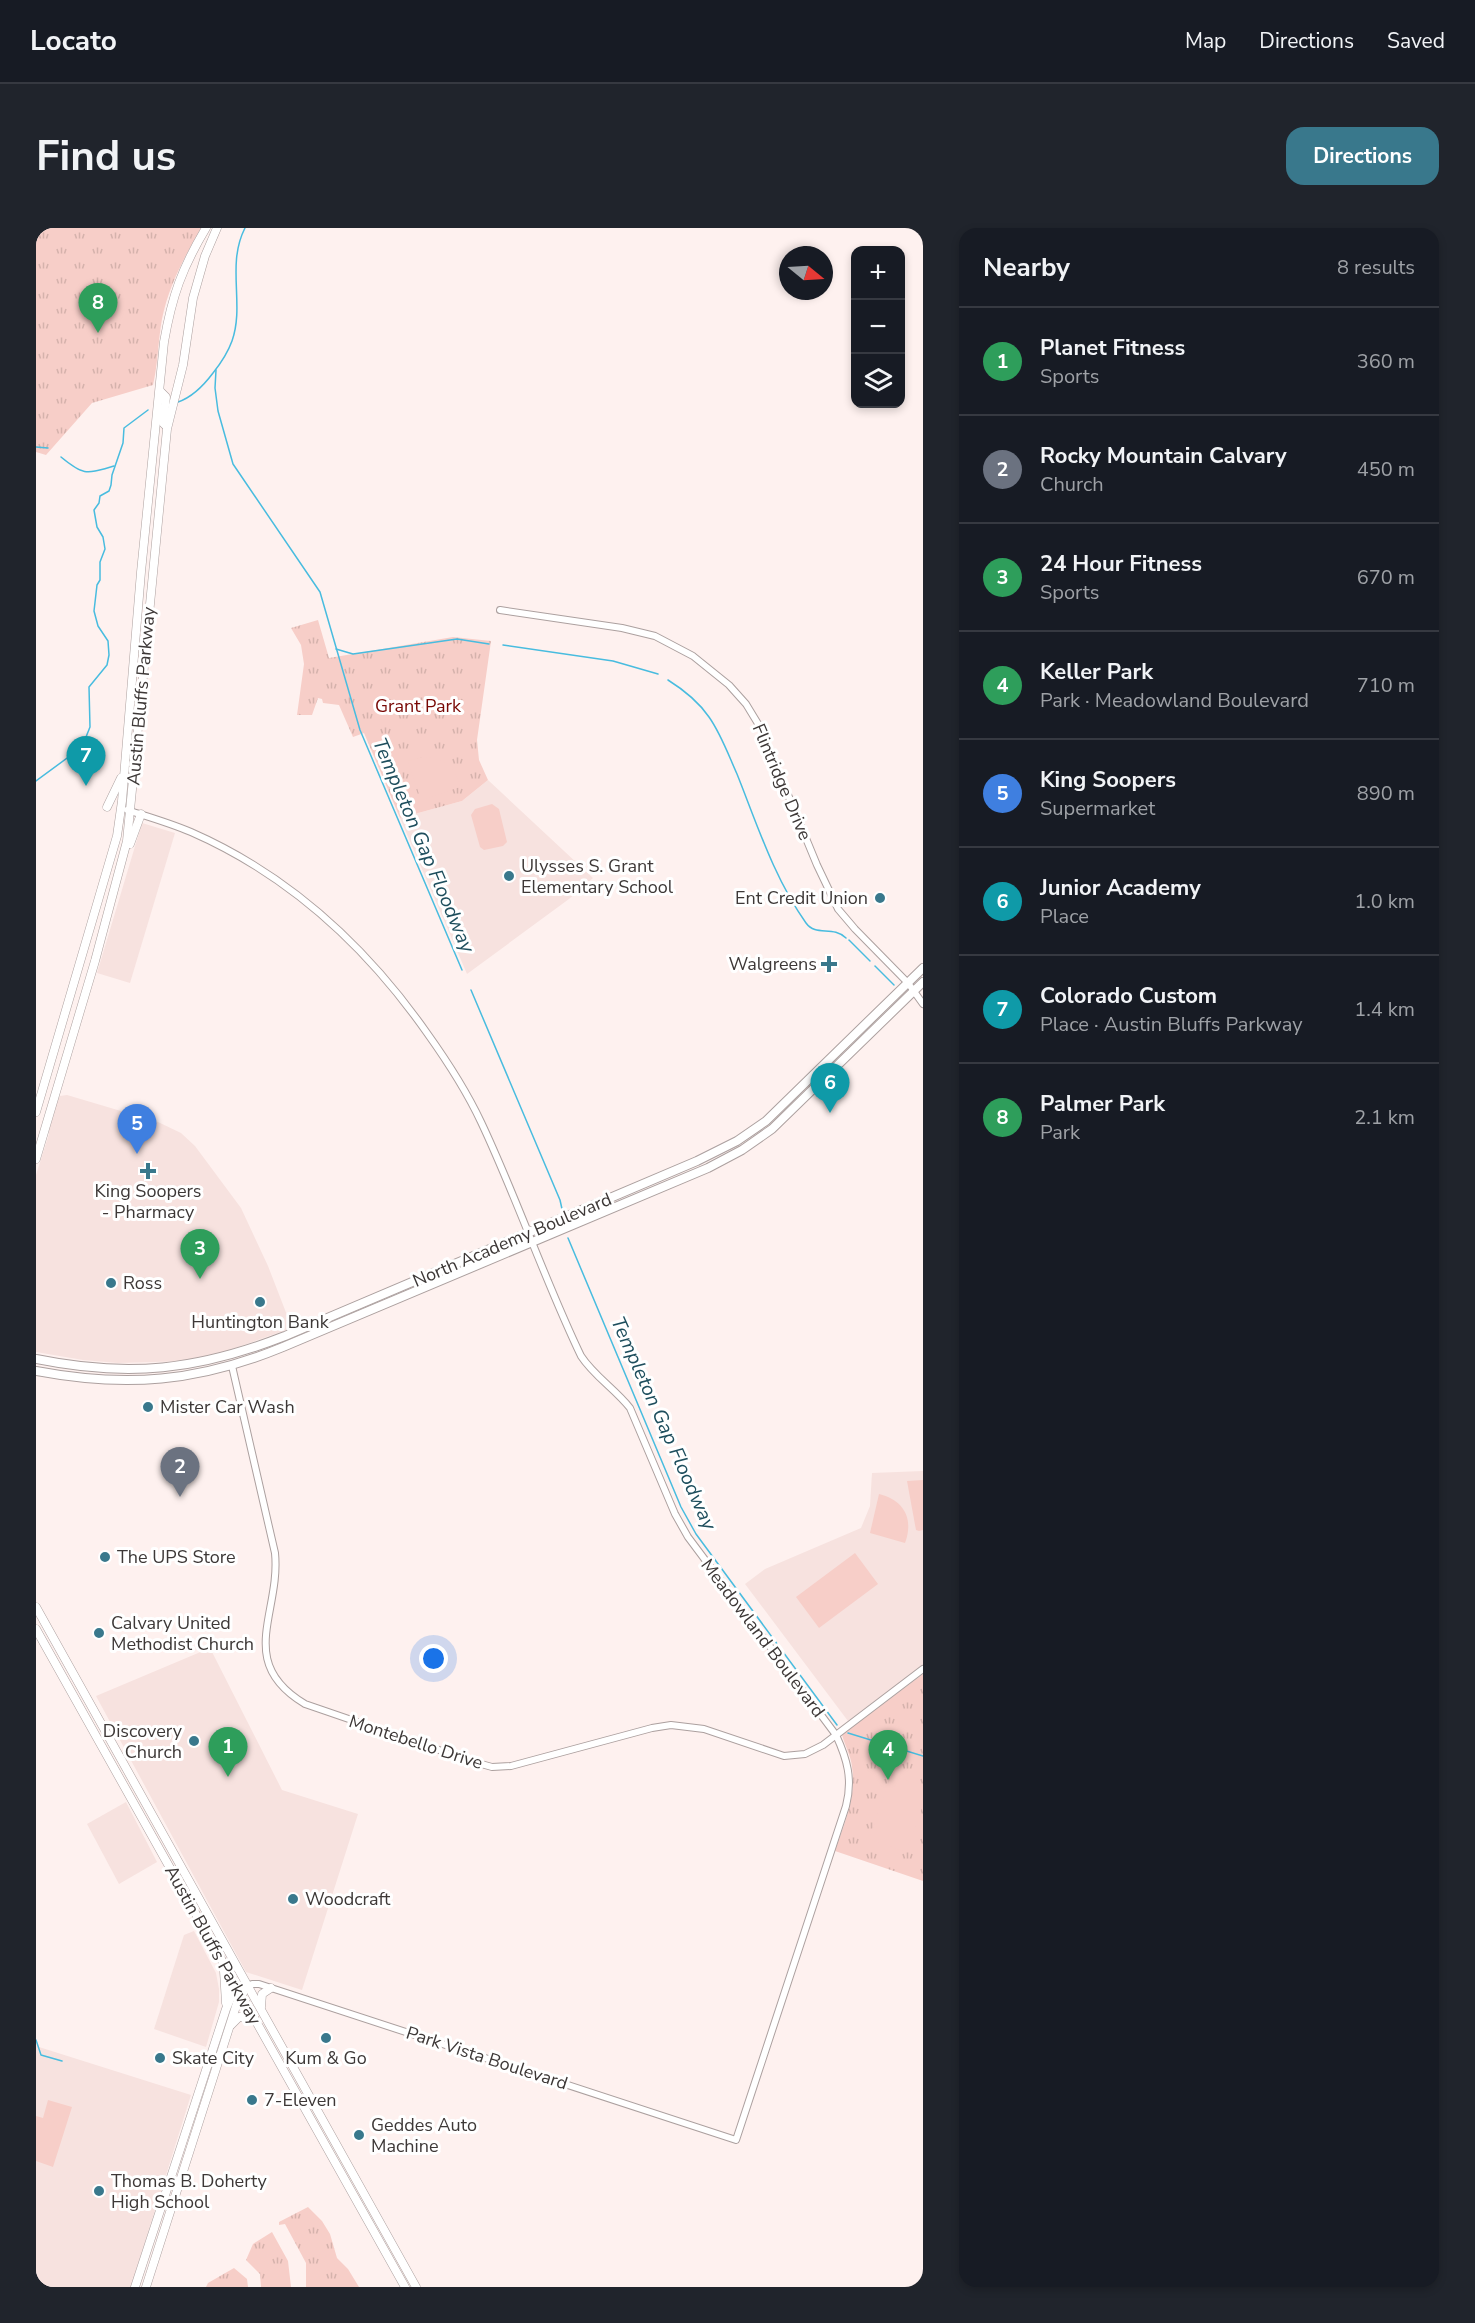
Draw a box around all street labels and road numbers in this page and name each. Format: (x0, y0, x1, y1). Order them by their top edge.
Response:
street label: Austin Bluffs Parkway (121, 605, 161, 786)
street label: Flintridge Drive (747, 720, 817, 844)
street label: North Academy Boulevard (409, 1187, 615, 1293)
street label: Meadowland Boulevard (695, 1554, 831, 1722)
street label: Montebello Drive (346, 1709, 486, 1775)
street label: Austin Bluffs Parkway (159, 1861, 267, 2030)
street label: Park Vista Boulevard (403, 2021, 571, 2095)

